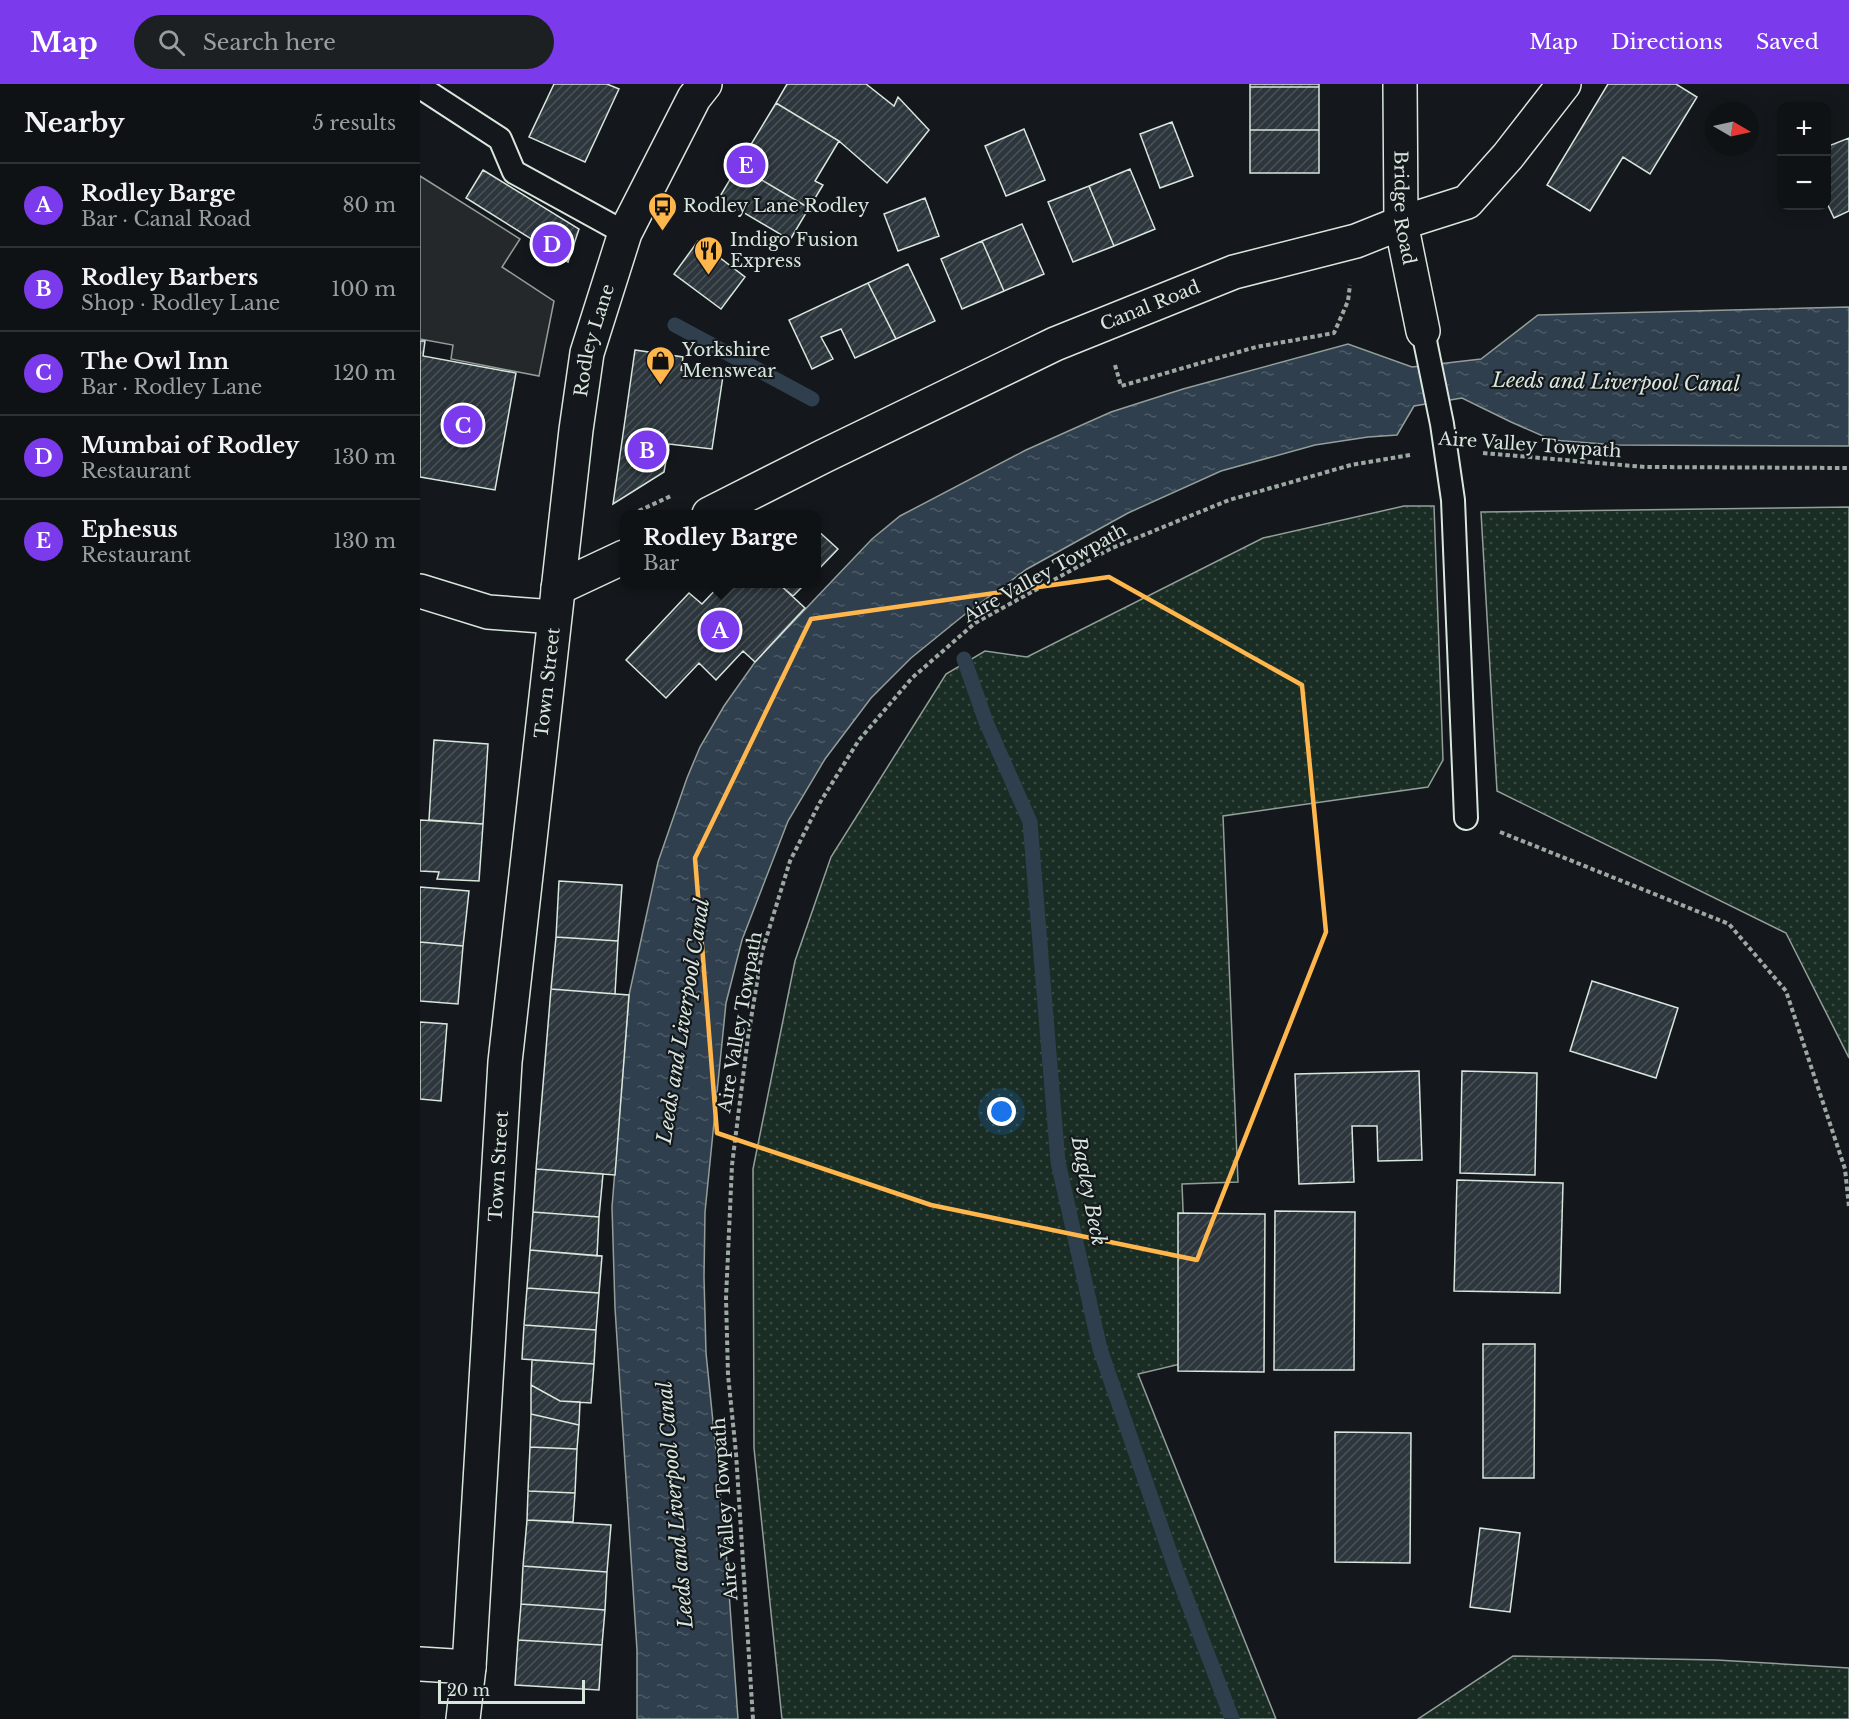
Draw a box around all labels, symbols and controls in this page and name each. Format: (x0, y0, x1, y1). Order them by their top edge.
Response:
search box (134, 15, 554, 69)
text: Map (30, 25, 98, 60)
icon: search (155, 26, 188, 59)
text: Search here (203, 29, 336, 56)
text: Map (1529, 29, 1578, 55)
text: Directions (1611, 29, 1723, 55)
text: Saved (1756, 29, 1819, 55)
north arrow (1705, 102, 1759, 156)
map controls (1777, 102, 1831, 210)
button: + (1777, 102, 1831, 156)
text: Nearby (24, 107, 125, 139)
text: 5 results (313, 111, 396, 135)
pin: E (726, 142, 766, 188)
street label: Bridge Road (1389, 150, 1420, 267)
button: − (1777, 156, 1831, 210)
text: Rodley Barge (81, 180, 236, 207)
bus stop icon: Rodley Lane Rodley (646, 190, 678, 232)
text: A (35, 193, 52, 217)
text: 80 m (342, 193, 396, 217)
place label: Rodley Lane Rodley (683, 195, 870, 217)
text: Bar · Canal Road (81, 207, 251, 231)
pin: D (532, 222, 572, 266)
place label: Indigo Fusion Express (730, 229, 858, 272)
restaurant icon: Indigo Fusion Express (693, 234, 725, 276)
text: Rodley Barbers (81, 264, 258, 291)
street label: Canal Road (1097, 276, 1203, 336)
text: B (36, 277, 51, 301)
text: 100 m (331, 277, 396, 301)
street label: Rodley Lane (570, 281, 619, 398)
text: Shop · Rodley Lane (81, 291, 280, 315)
place label: Yorkshire Menswear (681, 339, 776, 382)
shop icon: Yorkshire Menswear (645, 344, 677, 386)
text: The Owl Inn (81, 348, 229, 375)
text: C (35, 361, 52, 385)
text: 120 m (333, 361, 396, 385)
water label: Leeds and Liverpool Canal (1491, 368, 1741, 396)
text: Bar · Rodley Lane (81, 375, 262, 399)
pin: C (444, 402, 483, 448)
pin: B (628, 428, 666, 472)
street label: Aire Valley Towpath (1437, 428, 1622, 462)
text: Mumbai of Rodley (81, 432, 299, 459)
text: D (34, 445, 53, 469)
text: 130 m (333, 445, 396, 469)
text: Restaurant (81, 459, 191, 483)
popup (620, 510, 821, 588)
text: Ephesus (81, 516, 178, 543)
street label: Aire Valley Towpath (959, 519, 1131, 628)
text: Rodley Barge (643, 524, 798, 551)
text: E (36, 529, 51, 553)
text: 130 m (333, 529, 396, 553)
text: Restaurant (81, 543, 191, 567)
text: Bar (643, 551, 679, 575)
pin: A (700, 608, 740, 652)
street label: Town Street (530, 626, 565, 739)
water label: Leeds and Liverpool Canal (652, 896, 714, 1146)
street label: Aire Valley Towpath (713, 930, 767, 1115)
your location (987, 1097, 1016, 1126)
street label: Town Street (485, 1110, 513, 1222)
water label: Bagley Beck (1066, 1133, 1111, 1248)
water label: Leeds and Liverpool Canal (652, 1380, 698, 1630)
street label: Aire Valley Towpath (708, 1417, 742, 1602)
scale bar (438, 1677, 585, 1704)
text: 20 m (447, 1680, 490, 1700)

